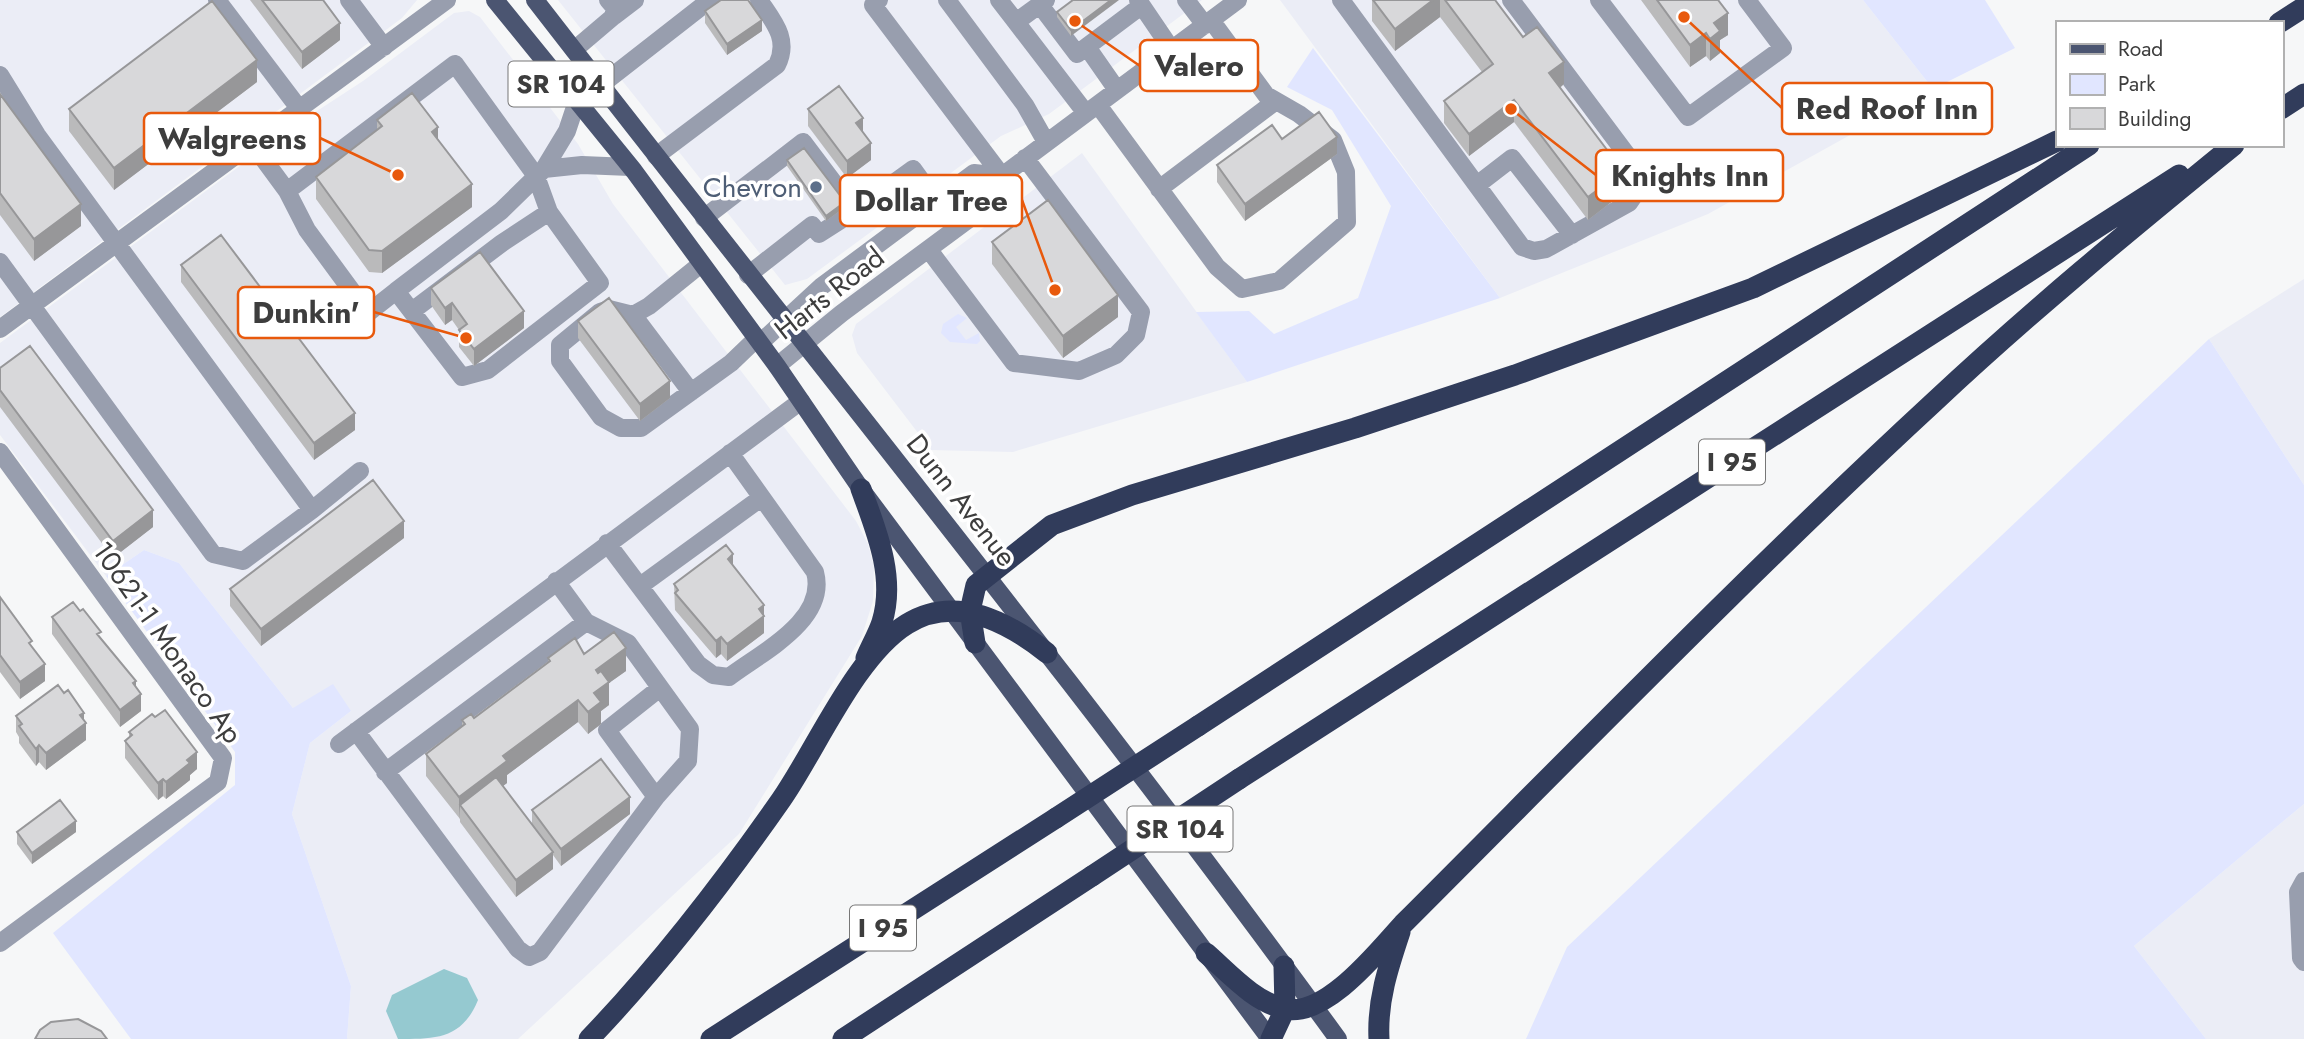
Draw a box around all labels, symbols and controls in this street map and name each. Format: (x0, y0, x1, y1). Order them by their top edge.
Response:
legend (2056, 21, 2283, 147)
text: Road (2118, 34, 2163, 64)
callout: Valero (1140, 40, 1258, 91)
text: Valero (1153, 44, 1244, 87)
road number: SR 104 (508, 61, 614, 106)
text: Park (2118, 69, 2156, 99)
callout: Red Roof Inn (1782, 83, 1992, 134)
text: Red Roof Inn (1796, 87, 1978, 130)
text: Building (2118, 104, 2191, 134)
callout: Walgreens (144, 113, 320, 164)
text: Walgreens (158, 117, 306, 160)
callout: Knights Inn (1596, 150, 1783, 201)
text: Knights Inn (1611, 154, 1769, 197)
place label: Chevron (703, 167, 802, 208)
callout: Dollar Tree (840, 175, 1022, 226)
marker: Chevron (808, 179, 824, 195)
text: Dollar Tree (854, 179, 1008, 222)
street label: Harts Road (766, 237, 893, 350)
callout: Dunkin' (238, 287, 374, 338)
text: Dunkin' (252, 291, 360, 334)
street label: Dunn Avenue (897, 425, 1027, 575)
road number: I 95 (1699, 440, 1765, 484)
street label: 10621-1 Monaco Ap (82, 533, 253, 752)
road number: SR 104 (1128, 806, 1232, 852)
road number: I 95 (850, 906, 916, 951)

